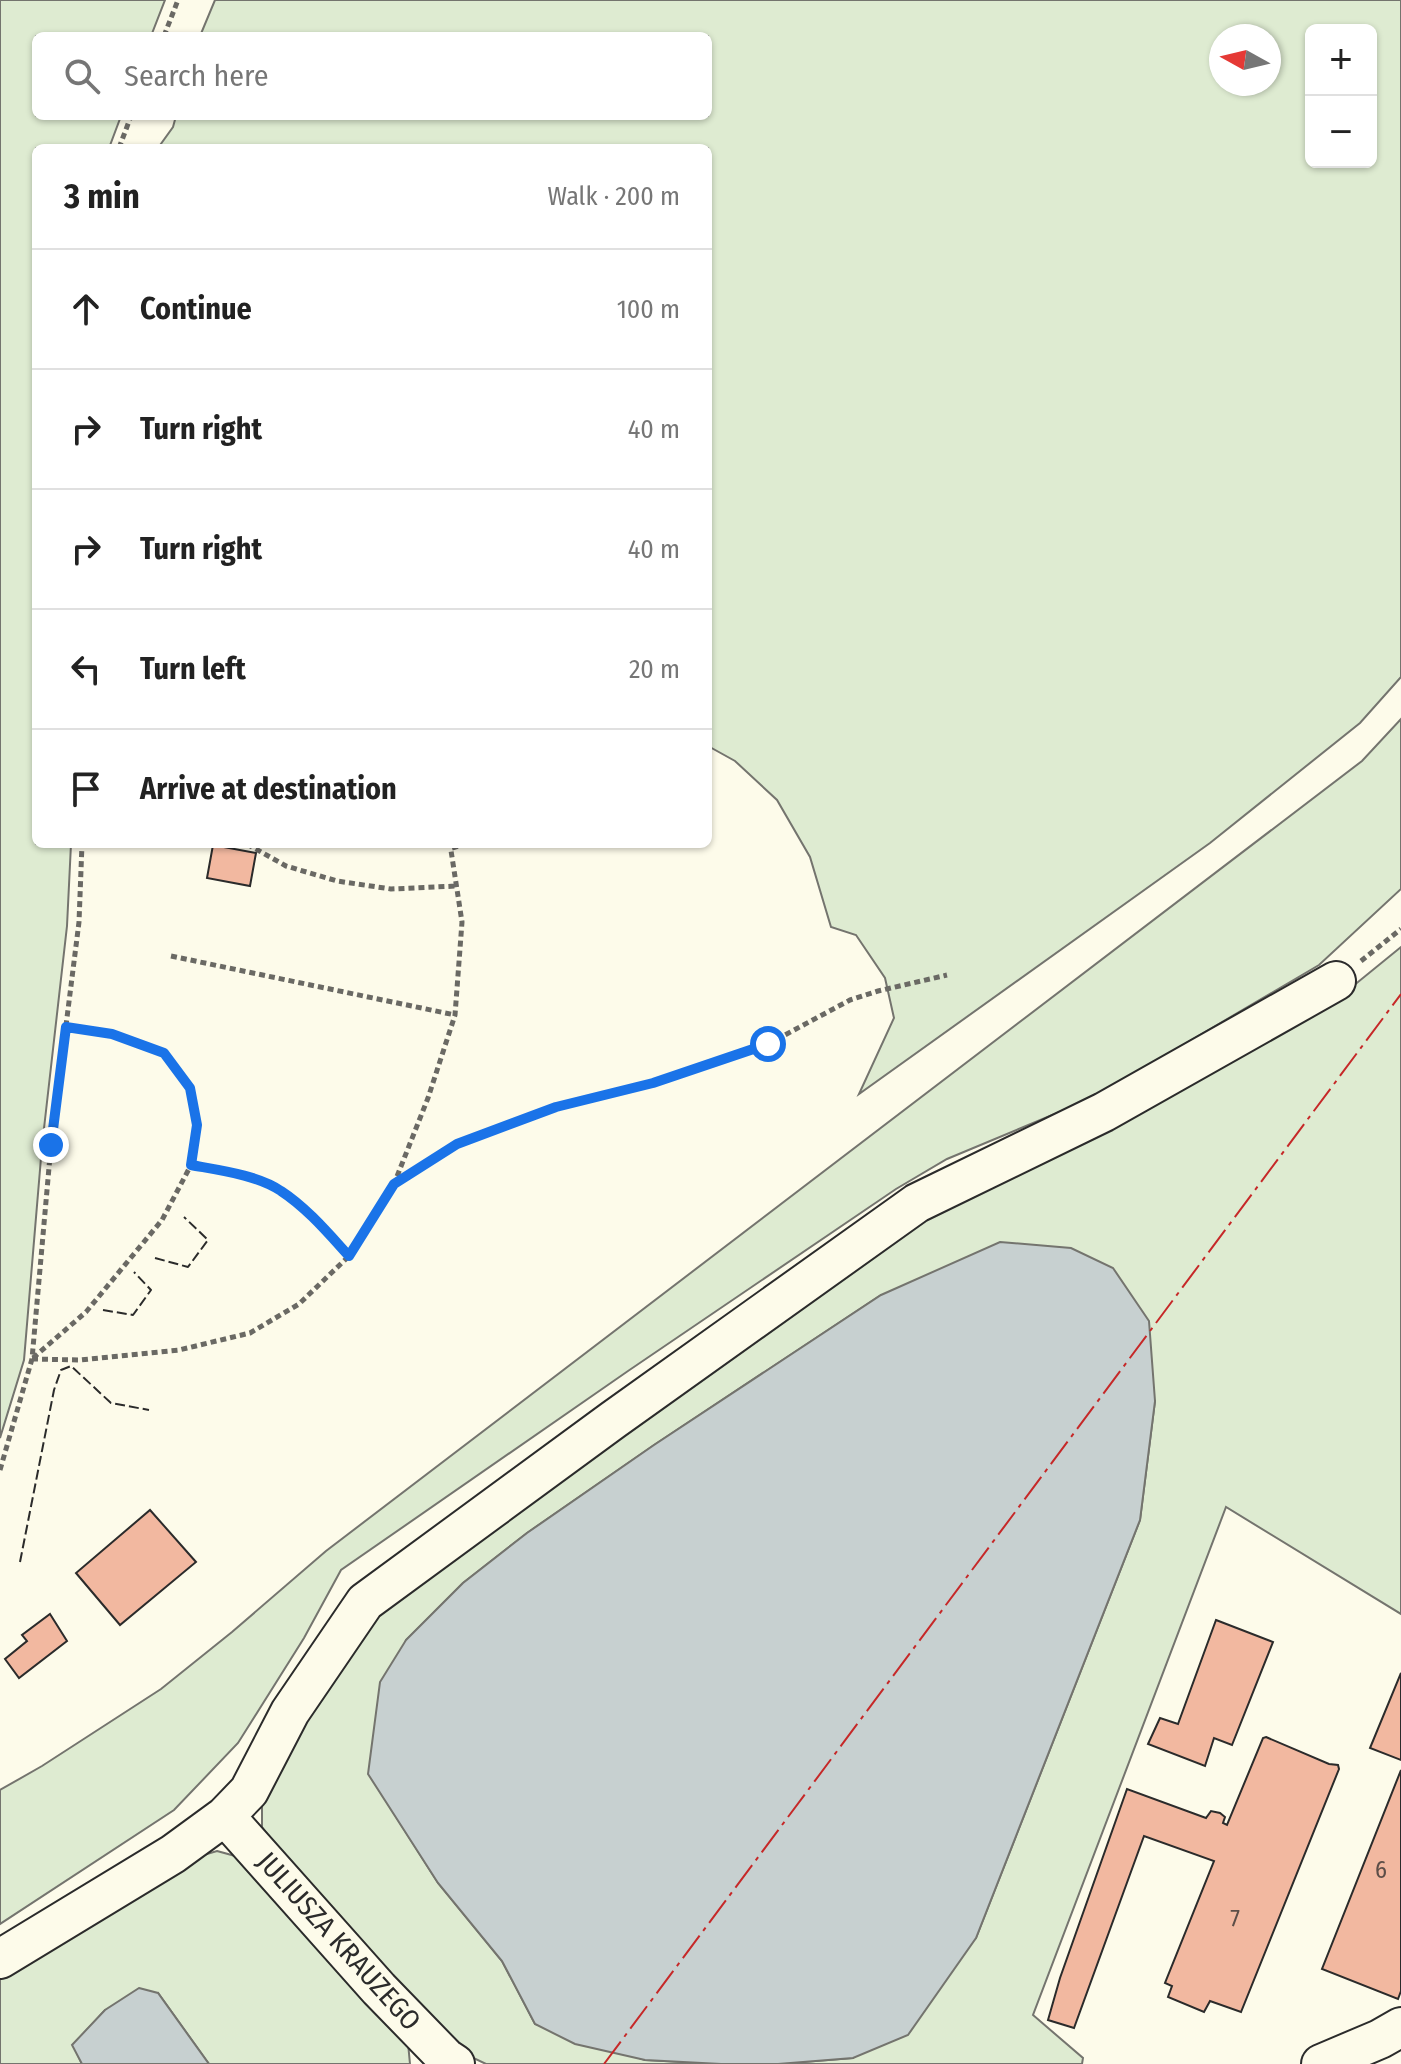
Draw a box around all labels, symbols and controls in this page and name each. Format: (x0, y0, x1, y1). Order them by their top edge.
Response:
north arrow (1209, 24, 1281, 96)
map controls (1305, 24, 1377, 168)
button: + (1305, 24, 1377, 96)
search box (32, 32, 712, 120)
icon: search (60, 54, 104, 98)
text: Search here (124, 58, 269, 94)
button: − (1305, 96, 1377, 168)
text: 3 min (64, 176, 140, 217)
text: Walk · 200 m (547, 181, 680, 212)
icon: ahead (64, 287, 108, 331)
text: Continue (140, 291, 252, 327)
text: 100 m (617, 294, 680, 325)
icon: right (64, 407, 108, 451)
text: Turn right (140, 411, 262, 447)
text: 40 m (628, 414, 680, 445)
icon: right (64, 527, 108, 571)
text: Turn right (140, 531, 262, 567)
text: 40 m (628, 534, 680, 565)
icon: left (64, 647, 108, 691)
text: Turn left (140, 651, 246, 687)
text: 20 m (629, 654, 680, 685)
icon: arrive (64, 767, 108, 811)
text: Arrive at destination (140, 771, 397, 807)
route start (750, 1026, 786, 1062)
route end (33, 1127, 69, 1163)
street label: JULIUSZA KRAUZEGO (250, 1845, 428, 2037)
house number: 6 (1375, 1856, 1387, 1884)
house number: 7 (1230, 1905, 1240, 1933)

